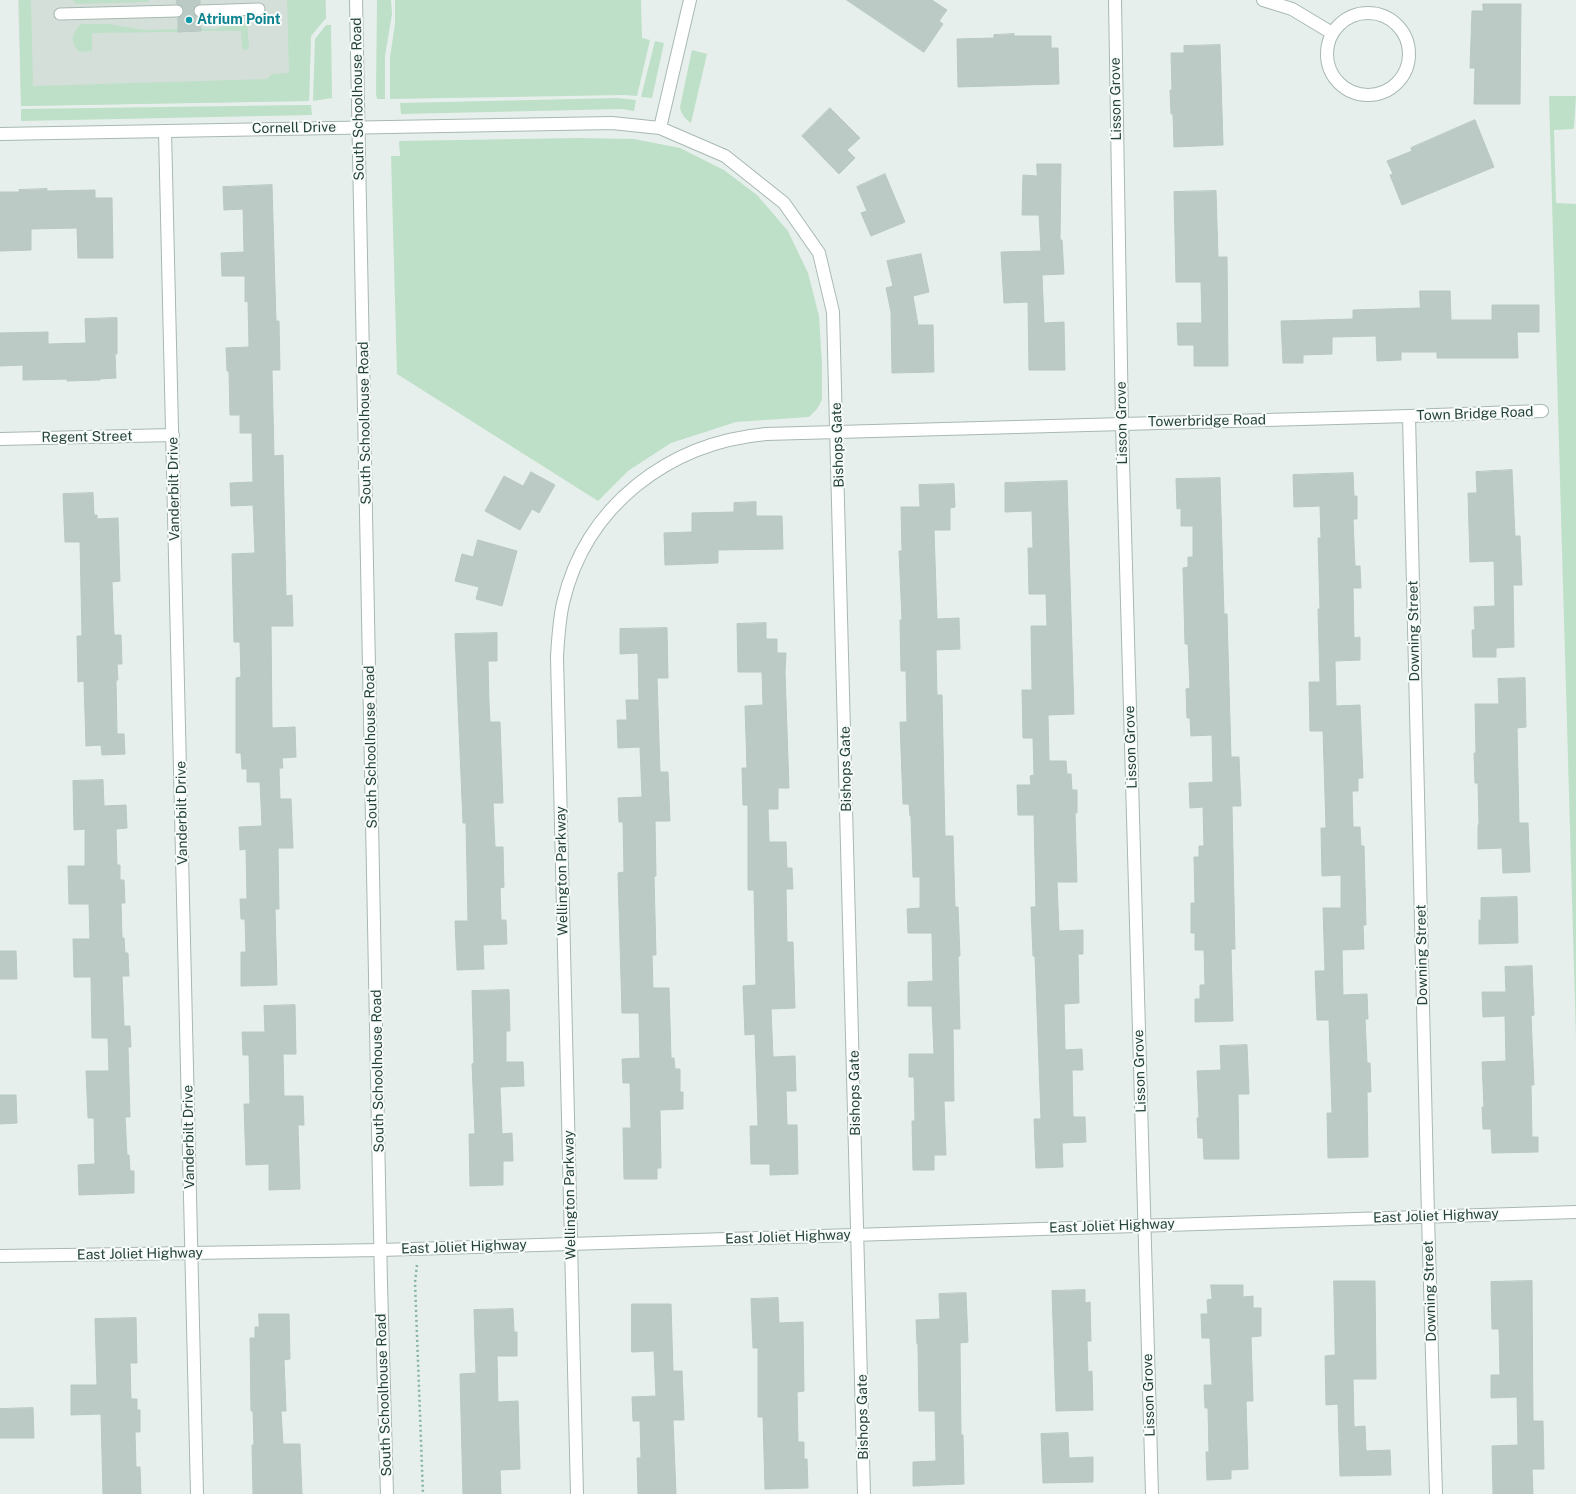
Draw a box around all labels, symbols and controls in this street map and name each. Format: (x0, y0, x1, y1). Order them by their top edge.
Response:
place label: Atrium Point (197, 12, 280, 28)
marker: Atrium Point (184, 15, 194, 25)
street label: South Schoolhouse Road (348, 17, 368, 181)
street label: Lisson Grove (1107, 57, 1125, 141)
street label: Cornell Drive (252, 119, 336, 137)
street label: South Schoolhouse Road (355, 341, 375, 505)
street label: Lisson Grove (1113, 381, 1131, 465)
street label: Bishops Gate (828, 402, 848, 488)
street label: Town Bridge Road (1416, 404, 1534, 424)
street label: Towerbridge Road (1148, 412, 1266, 430)
street label: Regent Street (41, 428, 133, 446)
street label: Vanderbilt Drive (165, 437, 183, 541)
street label: Downing Street (1405, 580, 1423, 682)
street label: South Schoolhouse Road (361, 665, 381, 829)
street label: Lisson Grove (1121, 705, 1141, 789)
street label: Bishops Gate (837, 726, 855, 812)
street label: Vanderbilt Drive (173, 761, 191, 865)
street label: Wellington Parkway (552, 806, 572, 936)
street label: Downing Street (1413, 904, 1431, 1006)
street label: South Schoolhouse Road (368, 989, 388, 1153)
street label: Lisson Grove (1130, 1029, 1150, 1113)
street label: Bishops Gate (846, 1050, 864, 1136)
street label: Vanderbilt Drive (180, 1085, 198, 1189)
street label: Wellington Parkway (560, 1130, 580, 1260)
street label: East Joliet Highway (1373, 1205, 1499, 1227)
street label: East Joliet Highway (1049, 1215, 1175, 1237)
street label: East Joliet Highway (725, 1226, 851, 1248)
street label: East Joliet Highway (401, 1236, 527, 1258)
street label: Downing Street (1420, 1240, 1440, 1342)
street label: East Joliet Highway (77, 1245, 203, 1263)
street label: South Schoolhouse Road (373, 1313, 395, 1477)
street label: Lisson Grove (1139, 1353, 1159, 1437)
street label: Bishops Gate (854, 1374, 872, 1460)

